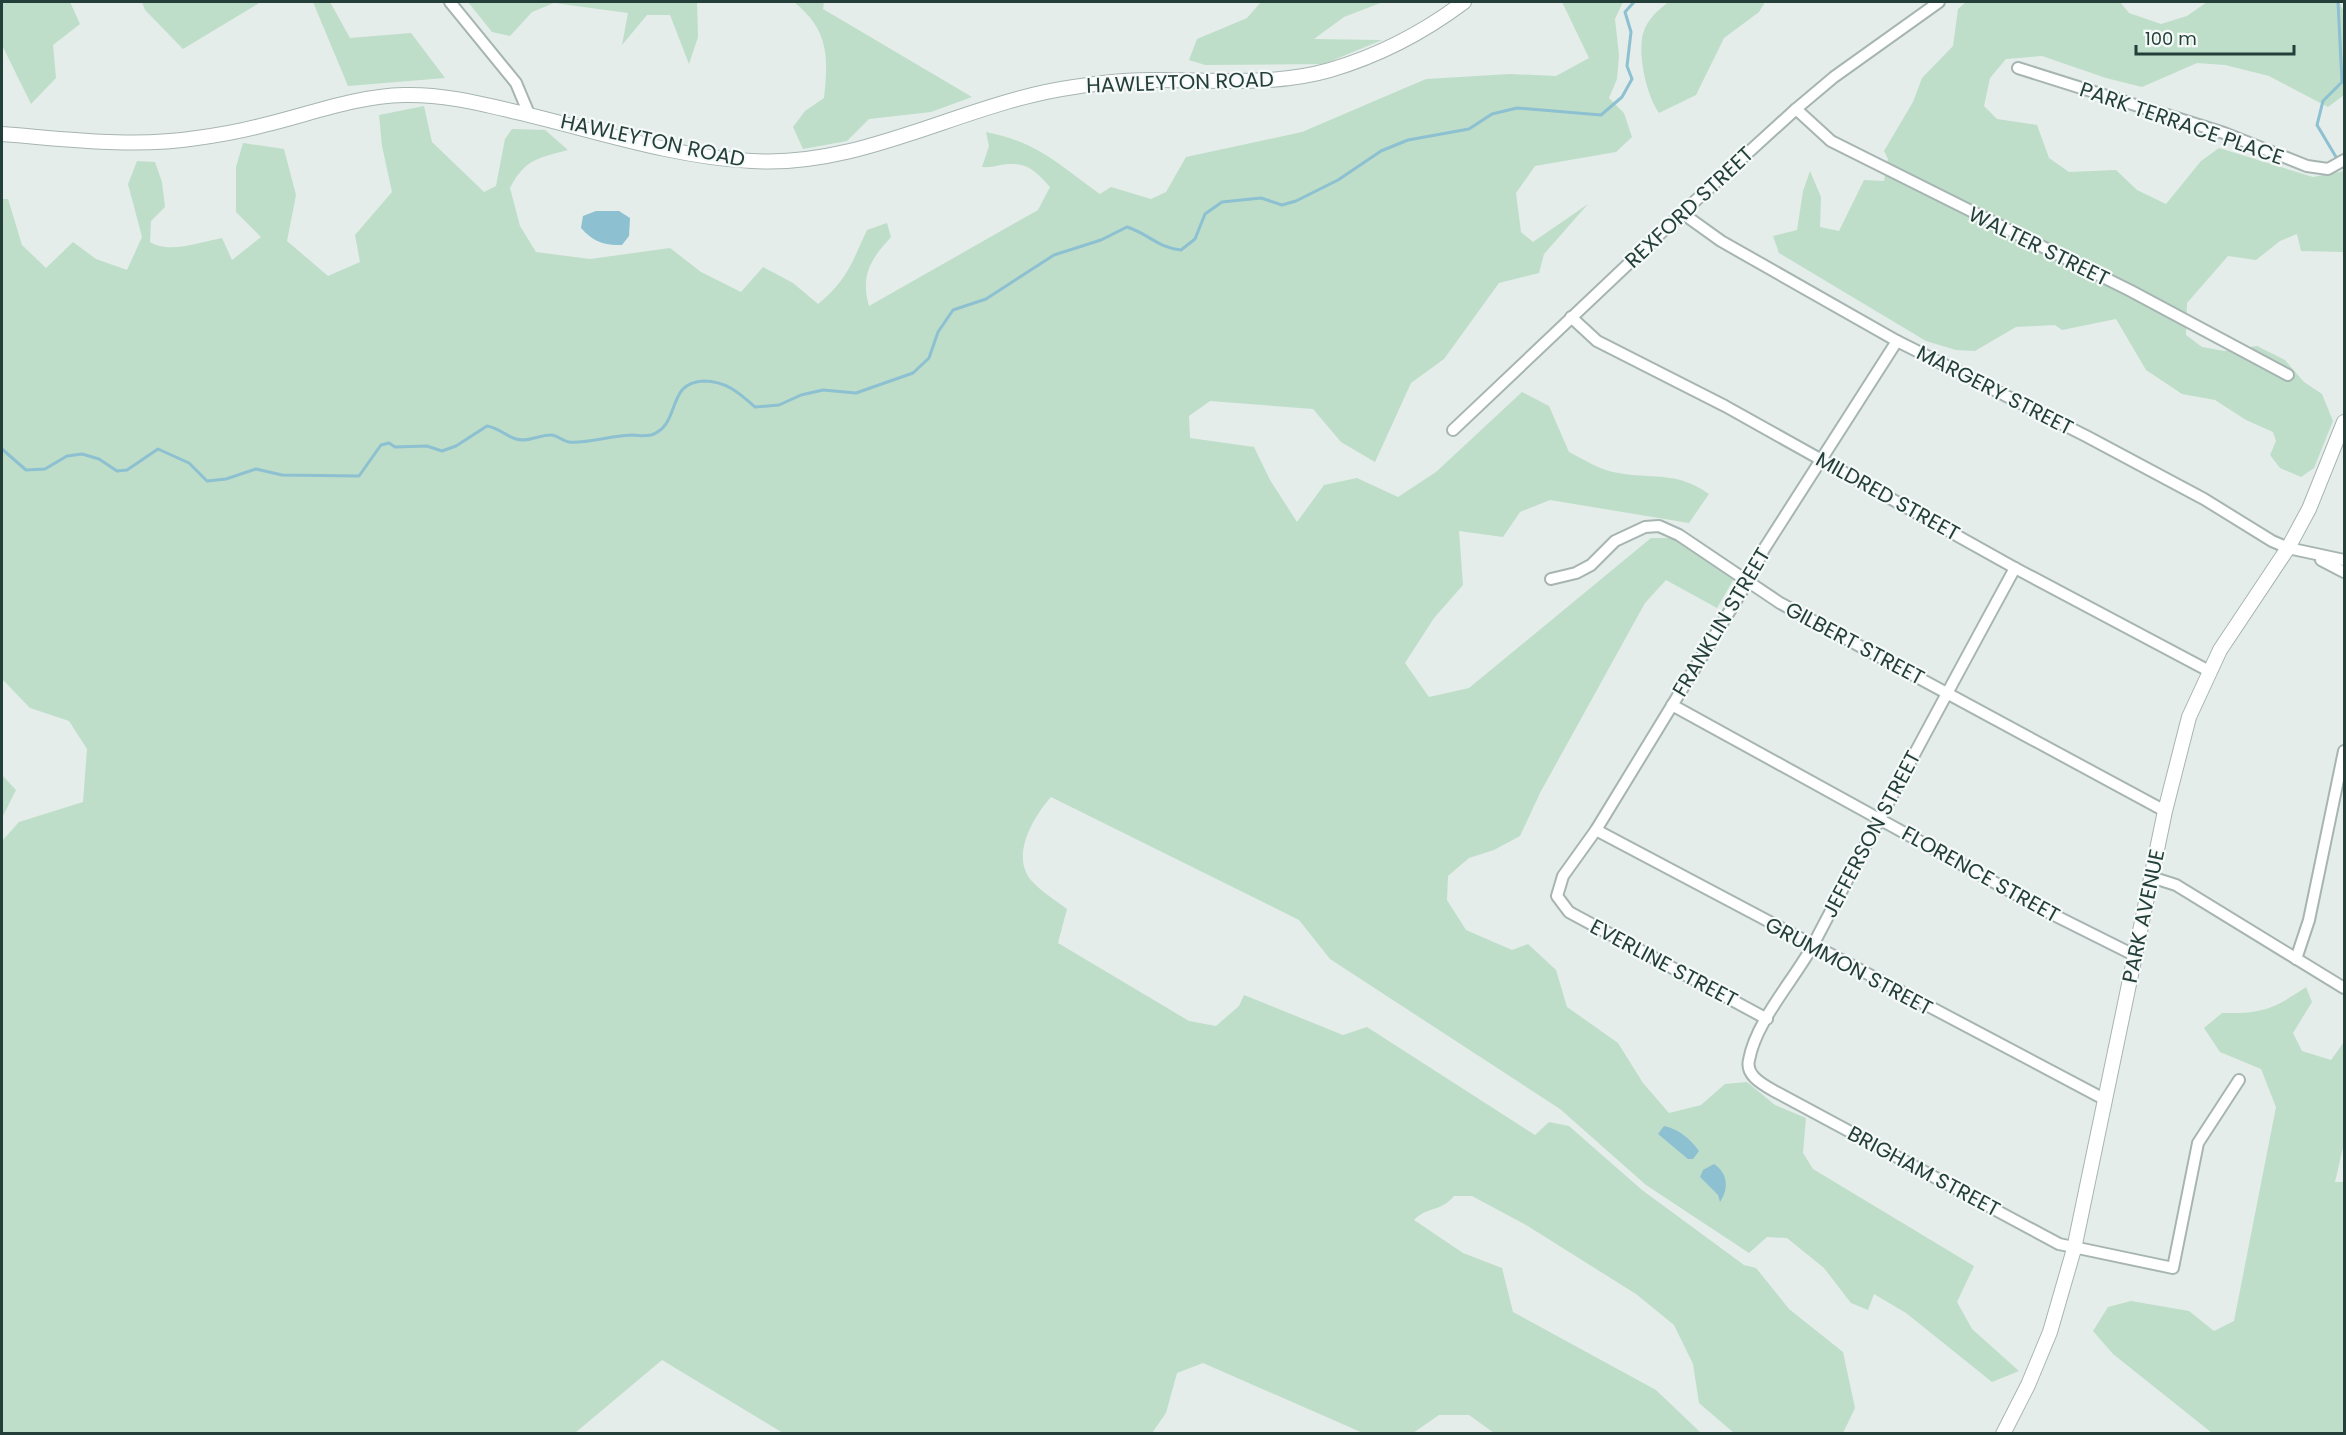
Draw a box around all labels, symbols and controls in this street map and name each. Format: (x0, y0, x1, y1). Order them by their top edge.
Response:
scale bar (2136, 18, 2294, 56)
text: 100 m (2145, 26, 2197, 51)
street label: HAWLEYTON ROAD (1086, 64, 1274, 100)
street label: PARK TERRACE PLACE (2076, 74, 2288, 172)
street label: HAWLEYTON ROAD (558, 106, 748, 174)
street label: REXFORD STREET (1618, 140, 1760, 274)
street label: WALTER STREET (1964, 199, 2114, 293)
street label: MARGERY STREET (1912, 338, 2078, 442)
street label: MILDRED STREET (1811, 444, 1965, 548)
street label: FRANKLIN STREET (1665, 542, 1777, 702)
street label: GILBERT STREET (1781, 594, 1929, 692)
street label: JEFFERSON STREET (1815, 745, 1927, 923)
street label: FLORENCE STREET (1897, 819, 2065, 929)
street label: PARK AVENUE (2115, 846, 2171, 986)
street label: GRUMMON STREET (1760, 910, 1938, 1022)
street label: EVERLINE STREET (1585, 912, 1743, 1014)
street label: BRIGHAM STREET (1843, 1119, 2005, 1223)

